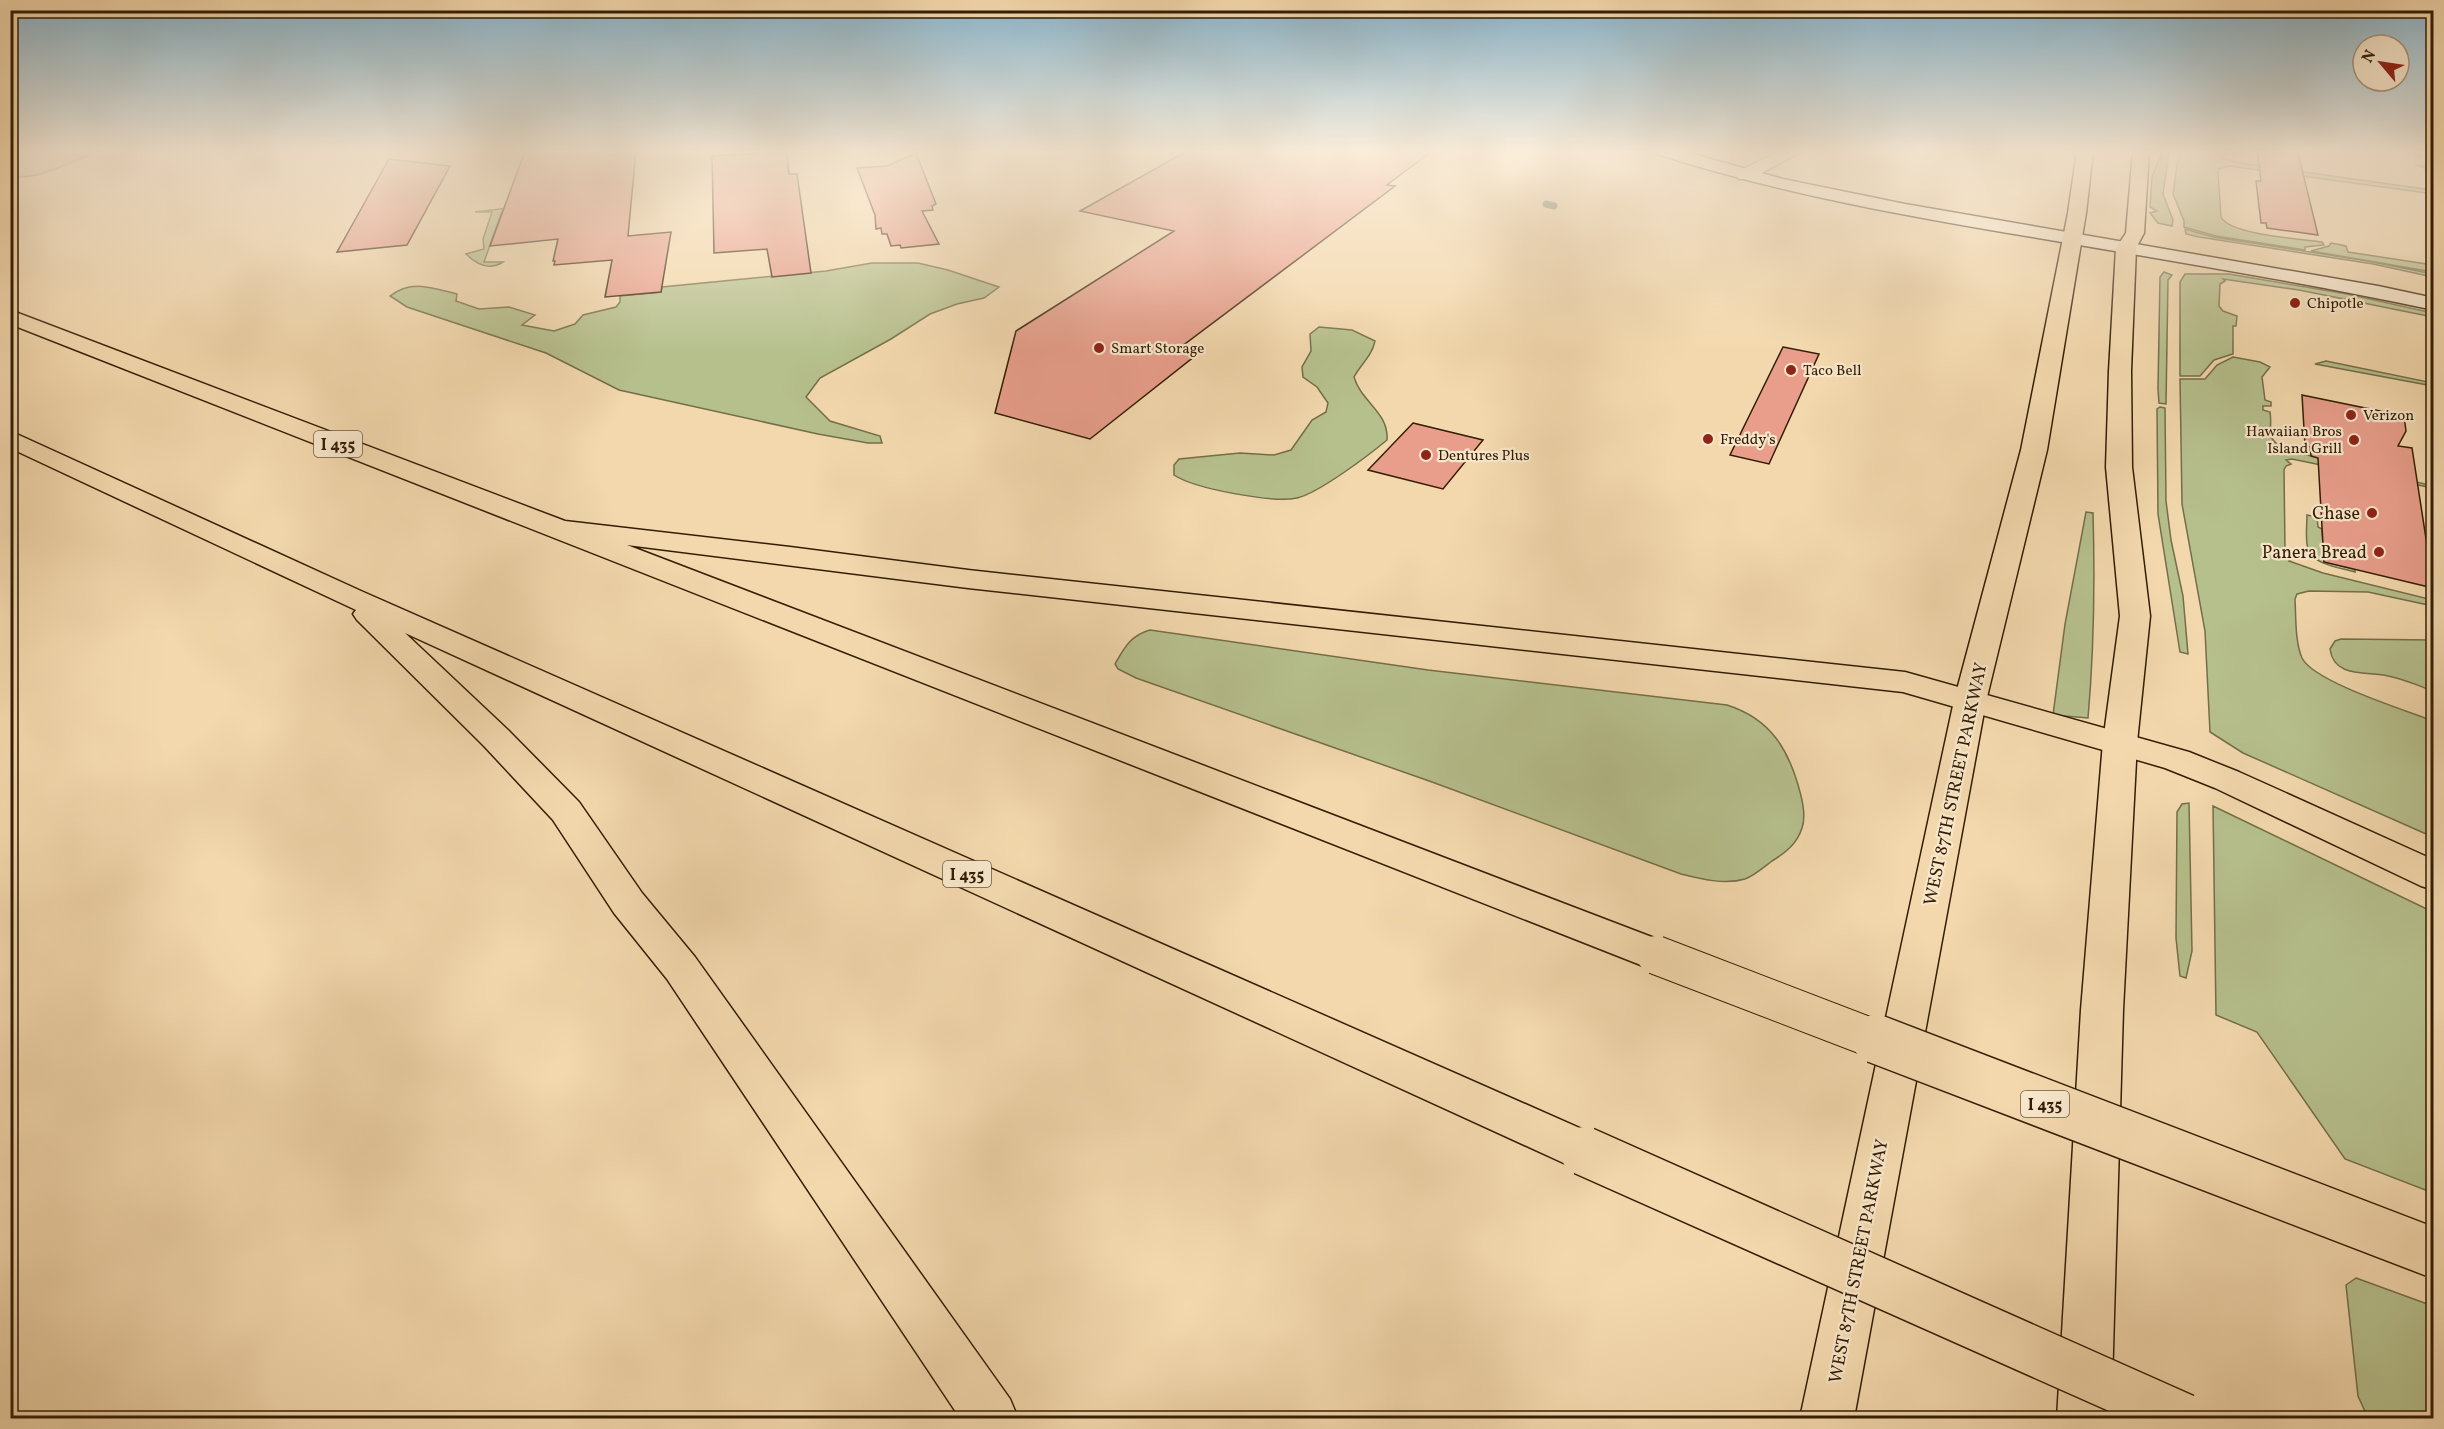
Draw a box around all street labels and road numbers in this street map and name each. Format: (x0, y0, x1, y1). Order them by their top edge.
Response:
road number: I 435 (314, 431, 362, 457)
street label: WEST 87TH STREET PARKWAY (1918, 660, 1994, 908)
road number: I 435 (943, 861, 991, 887)
road number: I 435 (2021, 1091, 2069, 1117)
street label: WEST 87TH STREET PARKWAY (1824, 1137, 1895, 1385)

